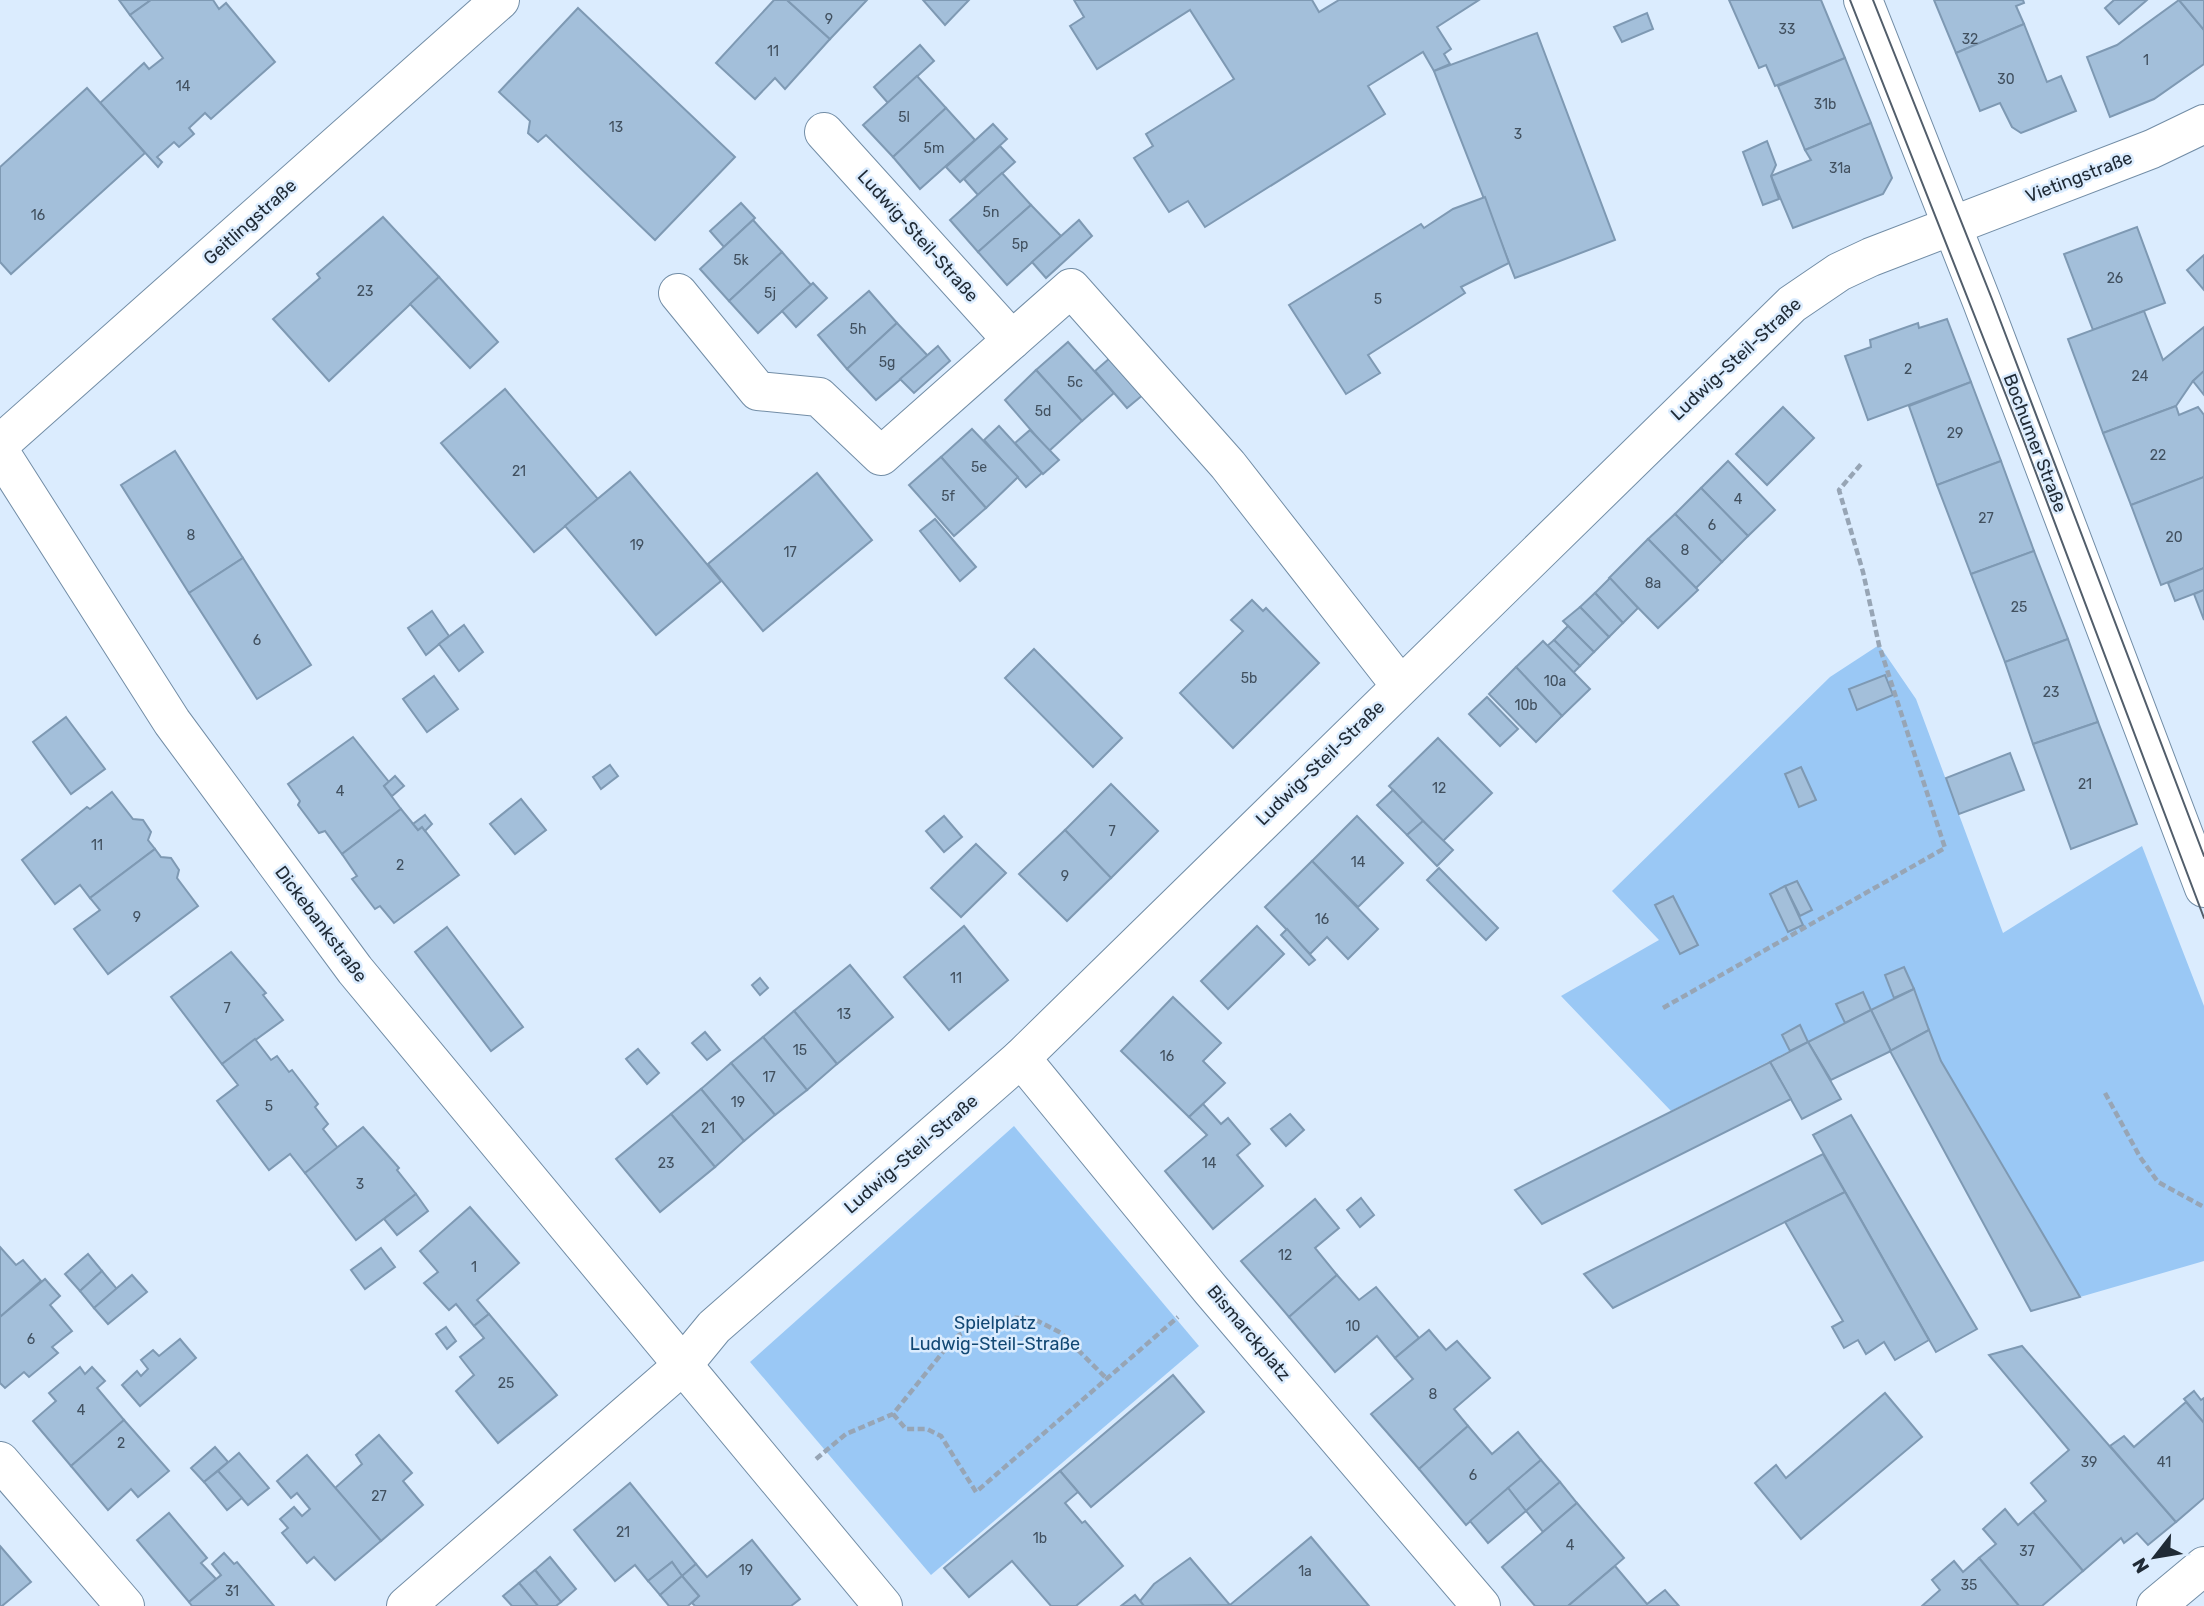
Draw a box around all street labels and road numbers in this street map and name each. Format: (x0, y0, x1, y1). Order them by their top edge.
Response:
street label: Vietingstraße (2022, 147, 2136, 207)
street label: Ludwig-Steil-Straße (853, 165, 983, 307)
street label: Geitlingstraße (199, 174, 301, 270)
street label: Ludwig-Steil-Straße (1666, 293, 1806, 425)
street label: Bochumer Straße (1998, 371, 2072, 515)
street label: Ludwig-Steil-Straße (1251, 696, 1389, 830)
street label: Dickebankstraße (270, 862, 372, 986)
street label: Ludwig-Steil-Straße (840, 1090, 982, 1218)
street label: Bismarckplatz (1202, 1281, 1296, 1385)

